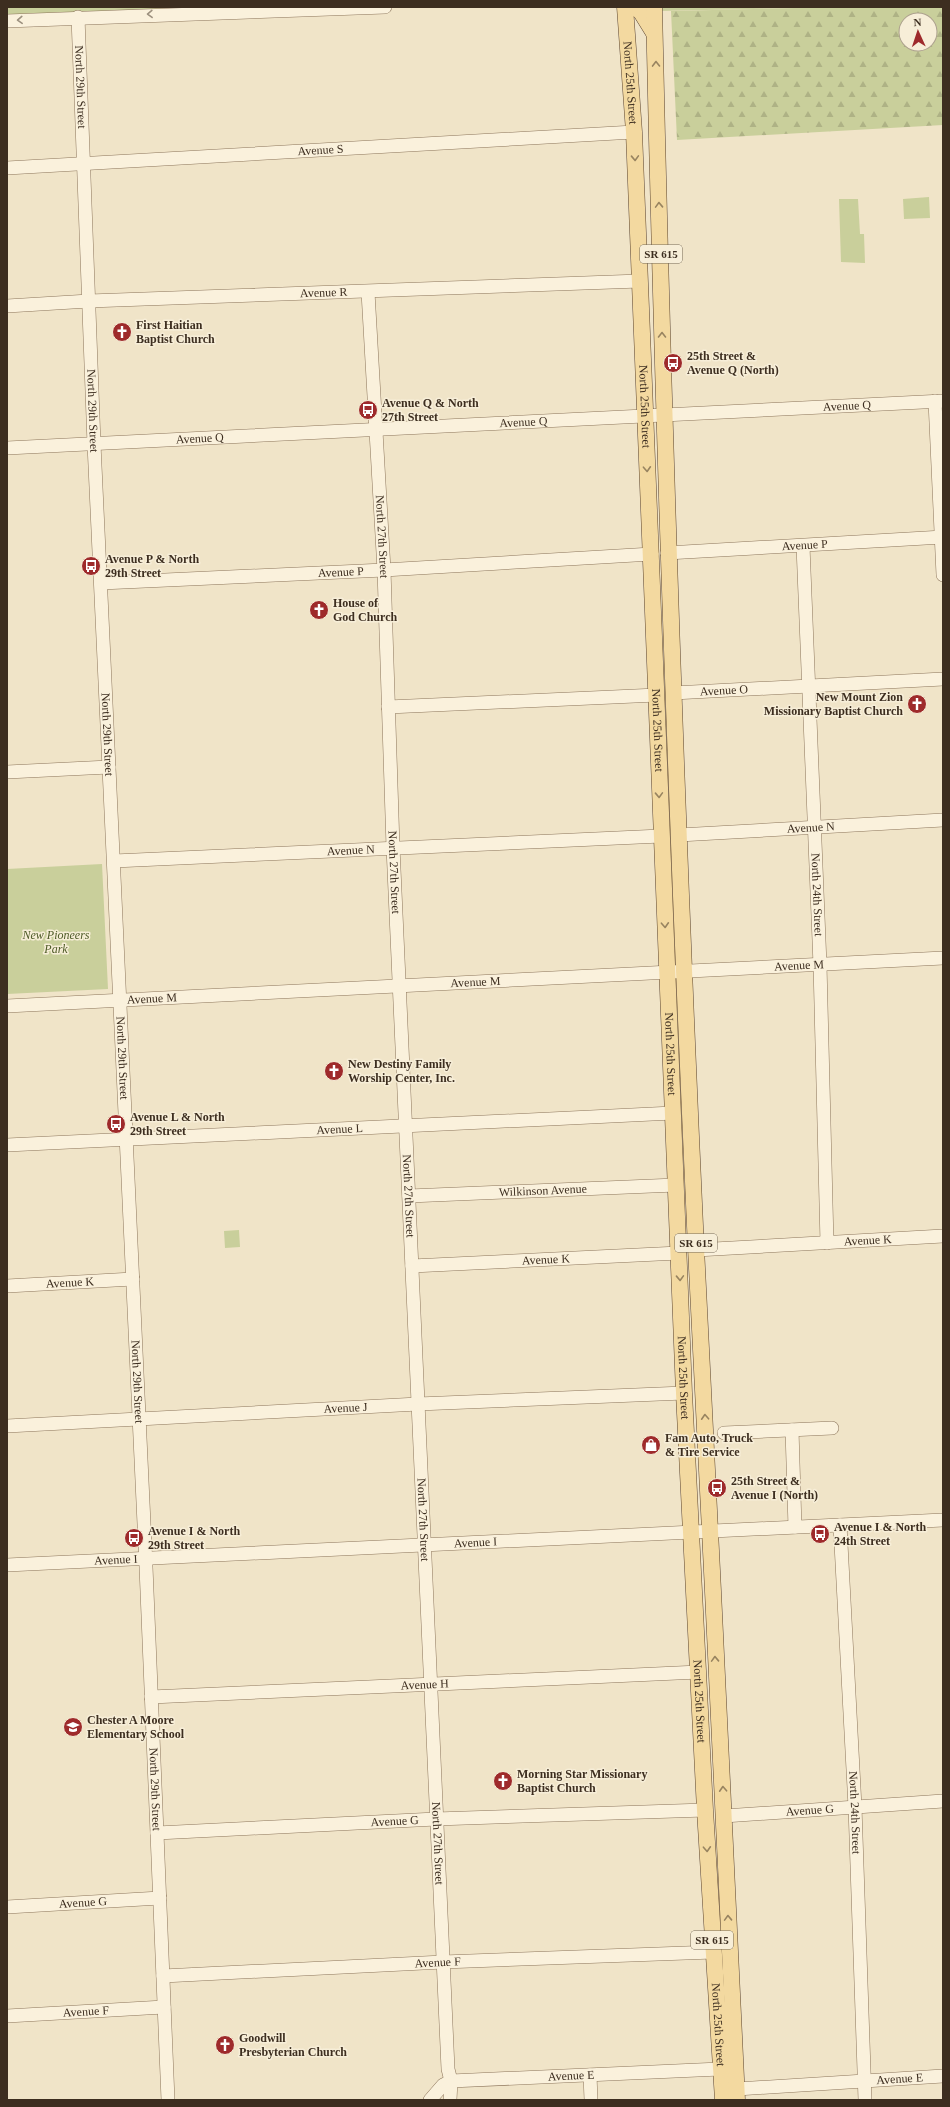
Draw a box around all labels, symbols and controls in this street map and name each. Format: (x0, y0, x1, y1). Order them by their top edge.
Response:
one-way arrow (147, 10, 153, 19)
north arrow (898, 12, 938, 52)
one-way arrow (17, 16, 23, 24)
text: N (913, 16, 922, 28)
street label: North 25th Street (620, 41, 640, 126)
street label: North 29th Street (72, 45, 89, 130)
one-way arrow (651, 61, 660, 67)
street label: Avenue S (297, 142, 344, 158)
one-way arrow (631, 155, 639, 161)
one-way arrow (655, 202, 664, 208)
road number: SR 615 (640, 245, 682, 263)
street label: Avenue R (300, 285, 348, 300)
place label: First Haitian Baptist Church (136, 318, 215, 346)
church icon: First Haitian Baptist Church (111, 321, 133, 343)
one-way arrow (658, 332, 666, 338)
place label: 25th Street & Avenue Q (North) (687, 349, 779, 377)
bus stop icon: 25th Street & Avenue Q (North) (662, 352, 684, 374)
street label: North 25th Street (636, 365, 654, 449)
street label: North 29th Street (84, 369, 101, 453)
place label: Avenue Q & North 27th Street (382, 396, 479, 424)
street label: Avenue Q (823, 398, 872, 414)
bus stop icon: Avenue Q & North 27th Street (357, 399, 379, 421)
street label: Avenue Q (499, 414, 548, 430)
street label: Avenue Q (175, 430, 224, 447)
one-way arrow (643, 466, 652, 472)
street label: North 27th Street (373, 495, 391, 579)
street label: Avenue P (781, 537, 829, 553)
place label: Avenue P & North 29th Street (105, 552, 199, 580)
bus stop icon: Avenue P & North 29th Street (80, 555, 102, 577)
street label: Avenue P (317, 564, 364, 580)
place label: House of God Church (333, 596, 397, 624)
church icon: House of God Church (308, 599, 330, 621)
street label: Avenue O (700, 682, 749, 699)
street label: North 25th Street (649, 688, 666, 773)
place label: New Mount Zion Missionary Baptist Church (764, 690, 903, 718)
street label: North 29th Street (99, 692, 116, 777)
church icon: New Mount Zion Missionary Baptist Church (906, 693, 928, 715)
one-way arrow (655, 792, 664, 798)
street label: Avenue N (786, 819, 836, 836)
street label: North 27th Street (385, 830, 403, 915)
street label: Avenue N (326, 842, 375, 858)
street label: North 24th Street (808, 853, 826, 937)
one-way arrow (660, 922, 669, 928)
park label: New Pioneers Park (22, 928, 90, 956)
street label: Avenue M (774, 957, 825, 974)
street label: Avenue M (450, 974, 501, 990)
street label: Avenue M (126, 990, 178, 1007)
street label: North 25th Street (662, 1012, 679, 1097)
street label: North 29th Street (114, 1016, 131, 1101)
place label: New Destiny Family Worship Center, Inc. (348, 1057, 455, 1085)
church icon: New Destiny Family Worship Center, Inc. (323, 1060, 345, 1082)
place label: Avenue L & North 29th Street (130, 1110, 225, 1138)
bus stop icon: Avenue L & North 29th Street (105, 1113, 127, 1135)
street label: Avenue L (316, 1121, 363, 1137)
street label: North 27th Street (400, 1154, 418, 1239)
street label: Wilkinson Avenue (498, 1182, 587, 1199)
street label: Avenue K (843, 1232, 892, 1249)
road number: SR 615 (675, 1234, 717, 1252)
street label: Avenue K (521, 1251, 571, 1268)
street label: Avenue K (45, 1274, 95, 1291)
one-way arrow (675, 1275, 684, 1281)
street label: North 25th Street (675, 1336, 692, 1420)
street label: North 29th Street (128, 1340, 146, 1424)
street label: Avenue J (323, 1400, 368, 1416)
one-way arrow (701, 1414, 709, 1420)
place label: Fam Auto, Truck & Tire Service (665, 1431, 753, 1459)
shop icon: Fam Auto, Truck & Tire Service (640, 1434, 662, 1456)
place label: 25th Street & Avenue I (North) (731, 1474, 818, 1502)
bus stop icon: 25th Street & Avenue I (North) (706, 1477, 728, 1499)
street label: North 27th Street (414, 1478, 432, 1562)
place label: Avenue I & North 24th Street (834, 1520, 926, 1548)
bus stop icon: Avenue I & North 24th Street (809, 1523, 831, 1545)
place label: Avenue I & North 29th Street (148, 1524, 240, 1552)
bus stop icon: Avenue I & North 29th Street (123, 1527, 145, 1549)
street label: Avenue I (453, 1534, 497, 1551)
street label: Avenue I (94, 1552, 138, 1568)
one-way arrow (711, 1656, 720, 1662)
street label: North 25th Street (690, 1659, 709, 1744)
street label: Avenue H (400, 1676, 449, 1693)
place label: Chester A Moore Elementary School (87, 1713, 185, 1741)
school or university icon: Chester A Moore Elementary School (62, 1716, 84, 1738)
street label: North 29th Street (146, 1747, 164, 1832)
place label: Morning Star Missionary Baptist Church (517, 1767, 647, 1795)
church icon: Morning Star Missionary Baptist Church (492, 1770, 514, 1792)
street label: North 24th Street (846, 1771, 864, 1855)
one-way arrow (718, 1786, 727, 1792)
street label: North 27th Street (429, 1801, 447, 1886)
street label: Avenue G (785, 1801, 835, 1819)
street label: Avenue G (370, 1813, 419, 1829)
one-way arrow (703, 1846, 711, 1852)
street label: Avenue G (58, 1894, 108, 1911)
one-way arrow (724, 1915, 733, 1921)
road number: SR 615 (691, 1931, 733, 1949)
street label: Avenue F (414, 1954, 461, 1970)
street label: North 25th Street (709, 1983, 728, 2067)
street label: Avenue F (62, 2003, 110, 2020)
place label: Goodwill Presbyterian Church (239, 2031, 347, 2059)
church icon: Goodwill Presbyterian Church (214, 2034, 236, 2056)
street label: Avenue E (547, 2068, 595, 2084)
street label: Avenue E (876, 2070, 923, 2087)

